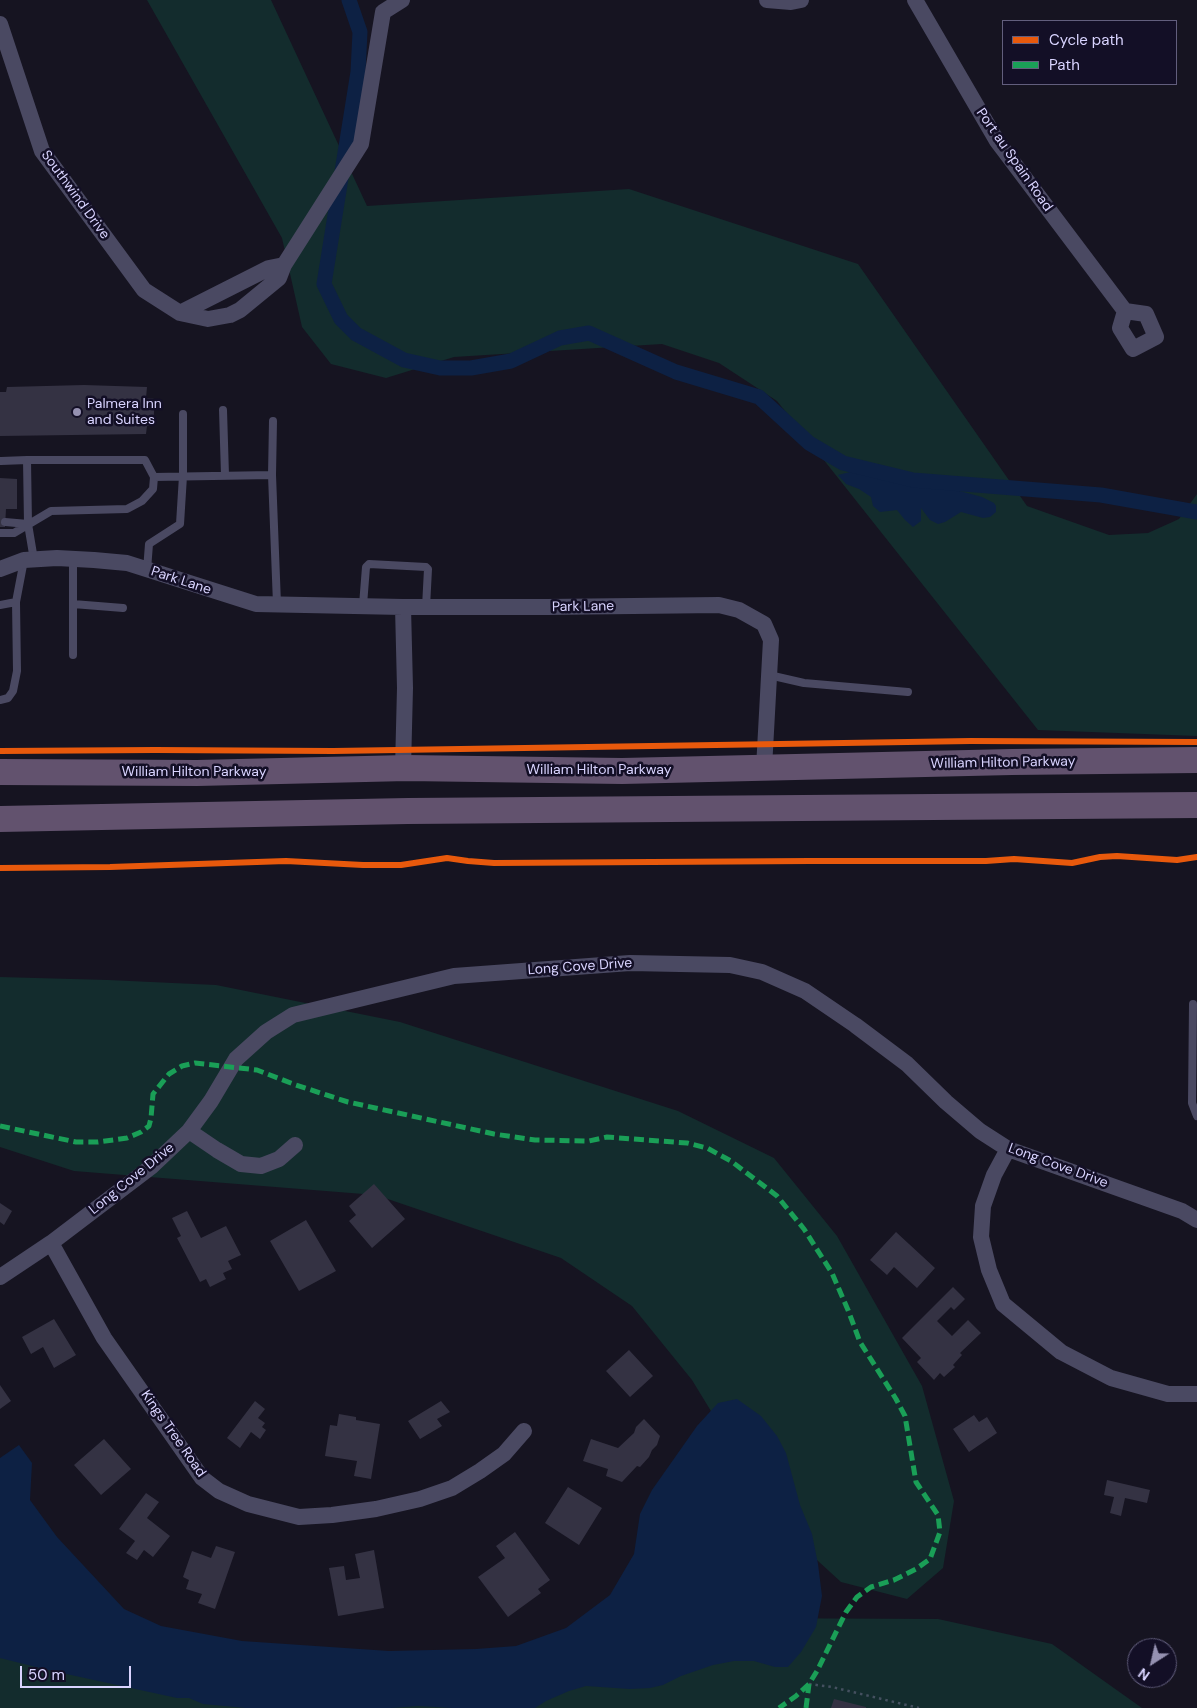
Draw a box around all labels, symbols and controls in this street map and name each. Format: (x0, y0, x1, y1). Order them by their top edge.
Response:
legend (1002, 20, 1177, 85)
text: Cycle path (1049, 30, 1124, 50)
text: Path (1049, 55, 1080, 75)
street label: Port au Spain Road (972, 105, 1056, 215)
street label: Southwind Drive (37, 147, 113, 243)
place label: Palmera Inn and Suites (87, 396, 162, 428)
marker: Palmera Inn and Suites (71, 406, 83, 418)
street label: Park Lane (149, 563, 213, 599)
street label: Park Lane (552, 598, 614, 616)
street label: William Hilton Parkway (930, 753, 1076, 773)
street label: William Hilton Parkway (527, 762, 671, 778)
street label: William Hilton Parkway (122, 764, 266, 780)
street label: Long Cove Drive (527, 955, 633, 979)
street label: Long Cove Drive (86, 1139, 178, 1219)
street label: Long Cove Drive (1006, 1140, 1110, 1192)
street label: Kings Tree Road (137, 1387, 209, 1481)
north arrow (1127, 1638, 1177, 1688)
scale bar (22, 1656, 134, 1688)
text: N (1135, 1664, 1153, 1685)
text: 50 m (28, 1665, 65, 1685)

